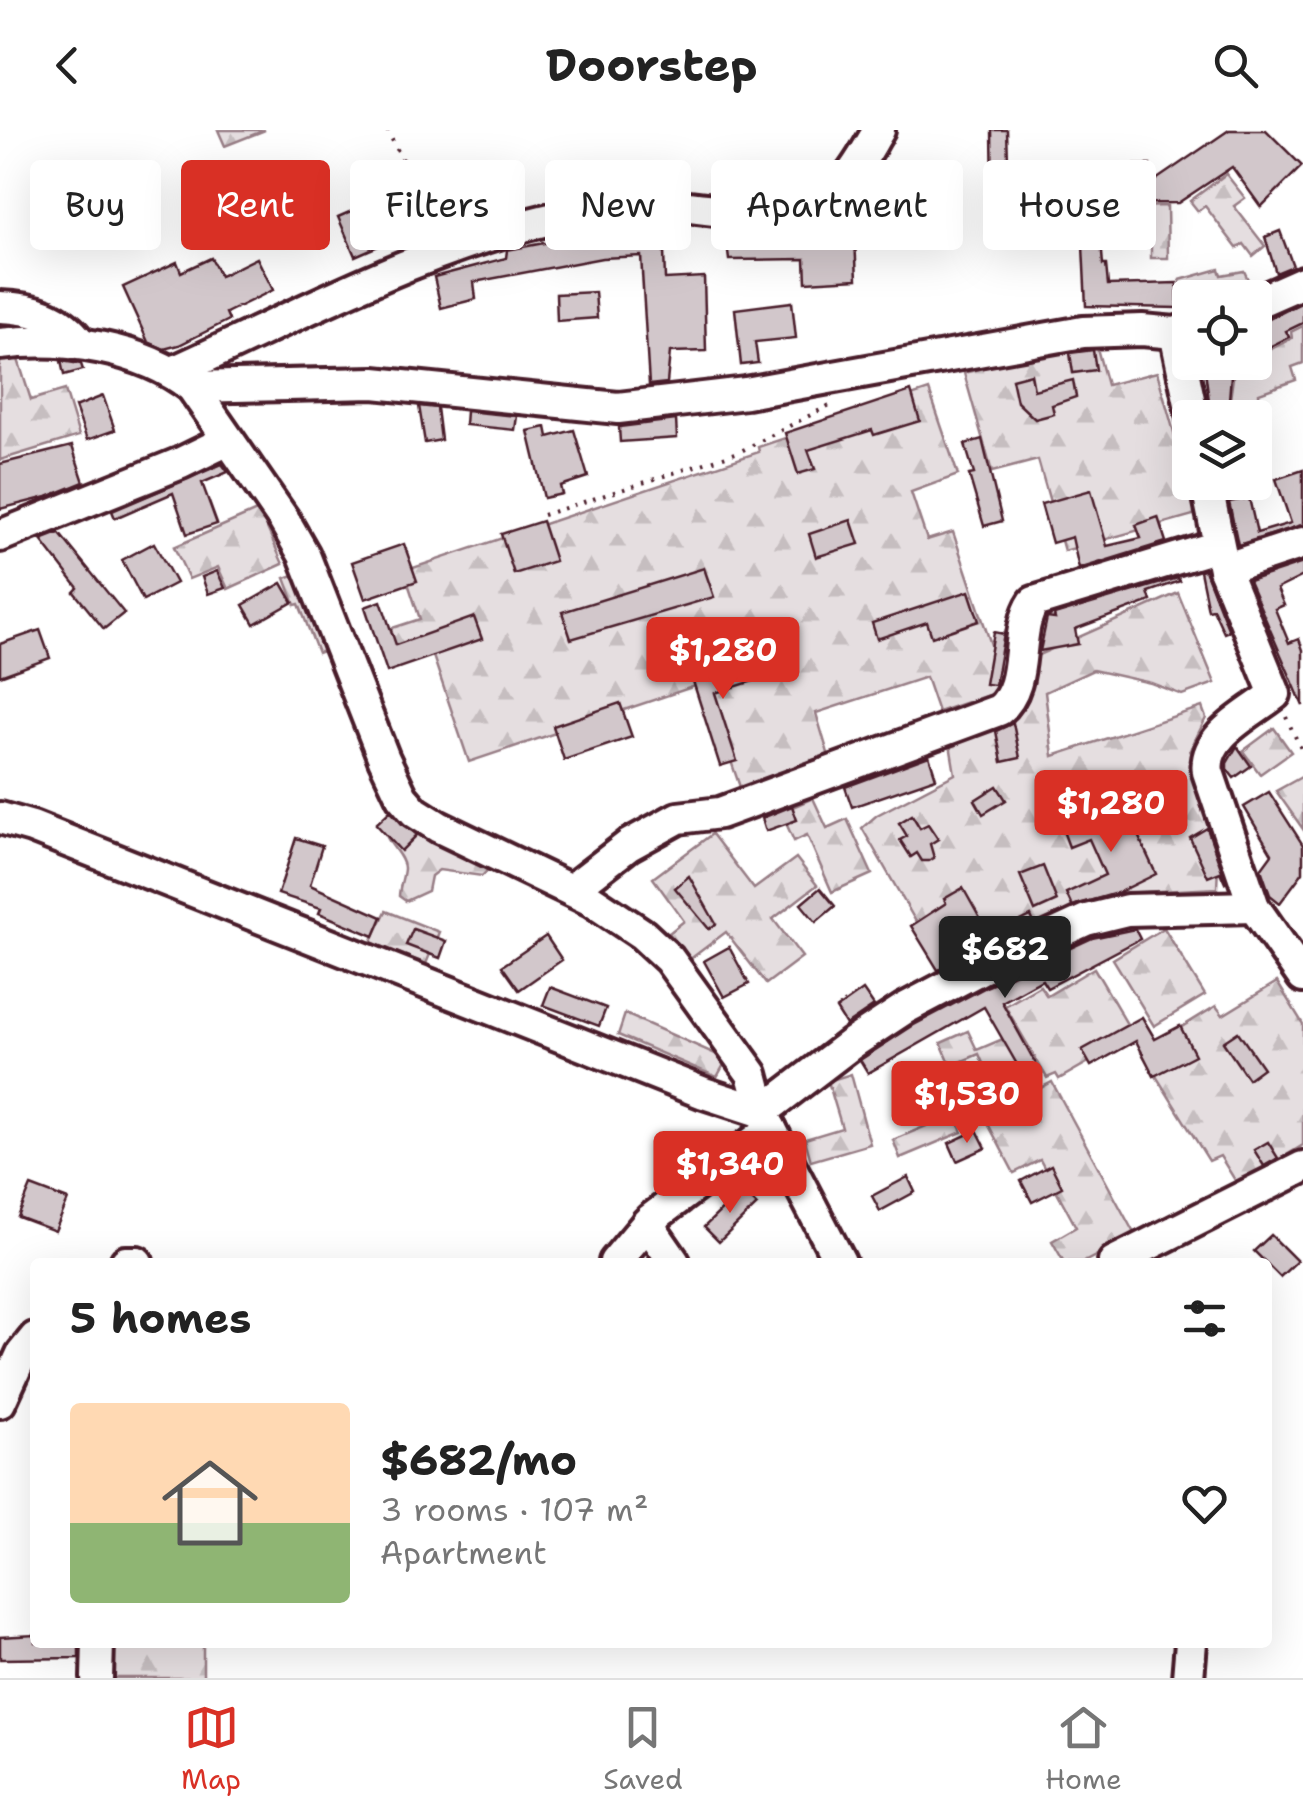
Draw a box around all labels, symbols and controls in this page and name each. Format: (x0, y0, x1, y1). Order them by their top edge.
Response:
text: Doorstep (546, 35, 757, 95)
icon: back (40, 38, 95, 93)
icon: search (1208, 38, 1263, 93)
chip: Buy (30, 160, 161, 250)
chip: Rent (181, 160, 330, 250)
chip: Filters (350, 160, 525, 250)
chip: New (545, 160, 691, 250)
chip: Apartment (711, 160, 963, 250)
chip: House (983, 160, 1156, 250)
map controls (1172, 280, 1272, 500)
button: locate (1172, 280, 1272, 380)
button: layers (1172, 400, 1272, 500)
pin: $1,280 (642, 617, 804, 702)
text: $1,280 (668, 628, 778, 671)
pin: $1,280 (1030, 770, 1192, 855)
text: $1,280 (1056, 781, 1166, 824)
pin: $682 (946, 916, 1064, 1001)
text: $682 (961, 927, 1049, 970)
pin: $1,530 (886, 1061, 1048, 1146)
text: $1,530 (914, 1072, 1020, 1115)
pin: $1,340 (649, 1131, 811, 1216)
text: $1,340 (675, 1142, 785, 1185)
text: 5 homes (70, 1290, 251, 1346)
icon: filters (1177, 1291, 1232, 1346)
text: $682/mo (380, 1432, 577, 1488)
icon: home (150, 1443, 270, 1563)
icon: heart (1177, 1476, 1232, 1531)
text: 3 rooms · 107 m² (380, 1488, 648, 1531)
text: Apartment (380, 1531, 547, 1574)
tab: Map (181, 1700, 241, 1798)
tab: Saved (603, 1700, 683, 1798)
tab: Home (1045, 1700, 1122, 1798)

